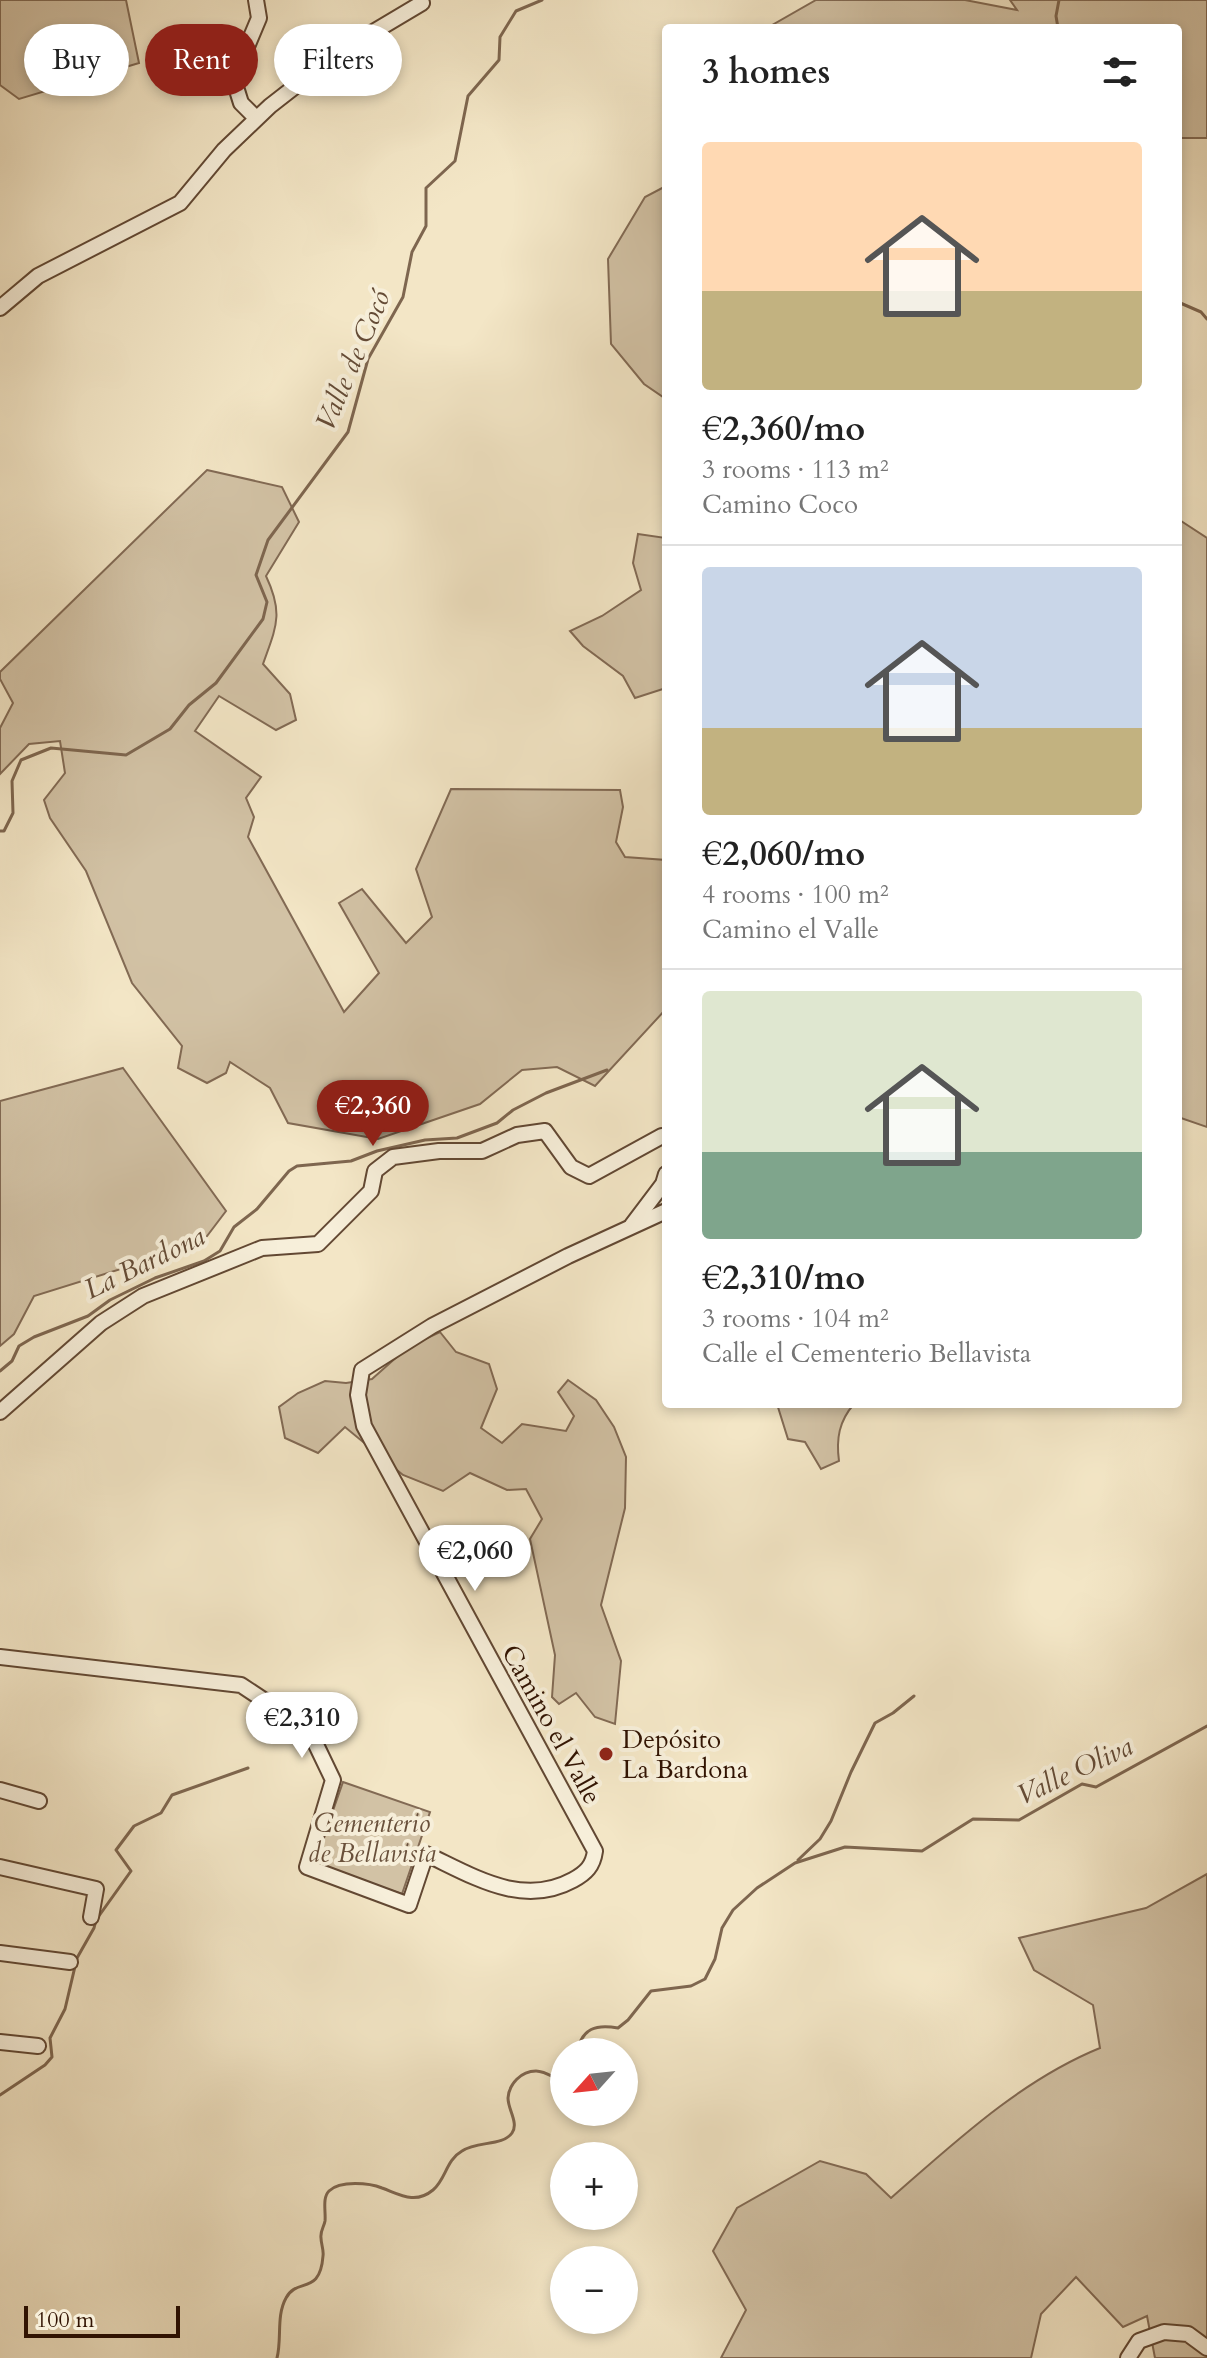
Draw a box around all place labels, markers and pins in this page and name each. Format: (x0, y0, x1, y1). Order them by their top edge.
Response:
pin: €2,360 (308, 1080, 438, 1148)
pin: €2,060 (410, 1525, 540, 1593)
pin: €2,310 (237, 1692, 367, 1760)
place label: Depósito La Bardona (622, 1722, 748, 1787)
marker: Depósito La Bardona (597, 1745, 615, 1763)

